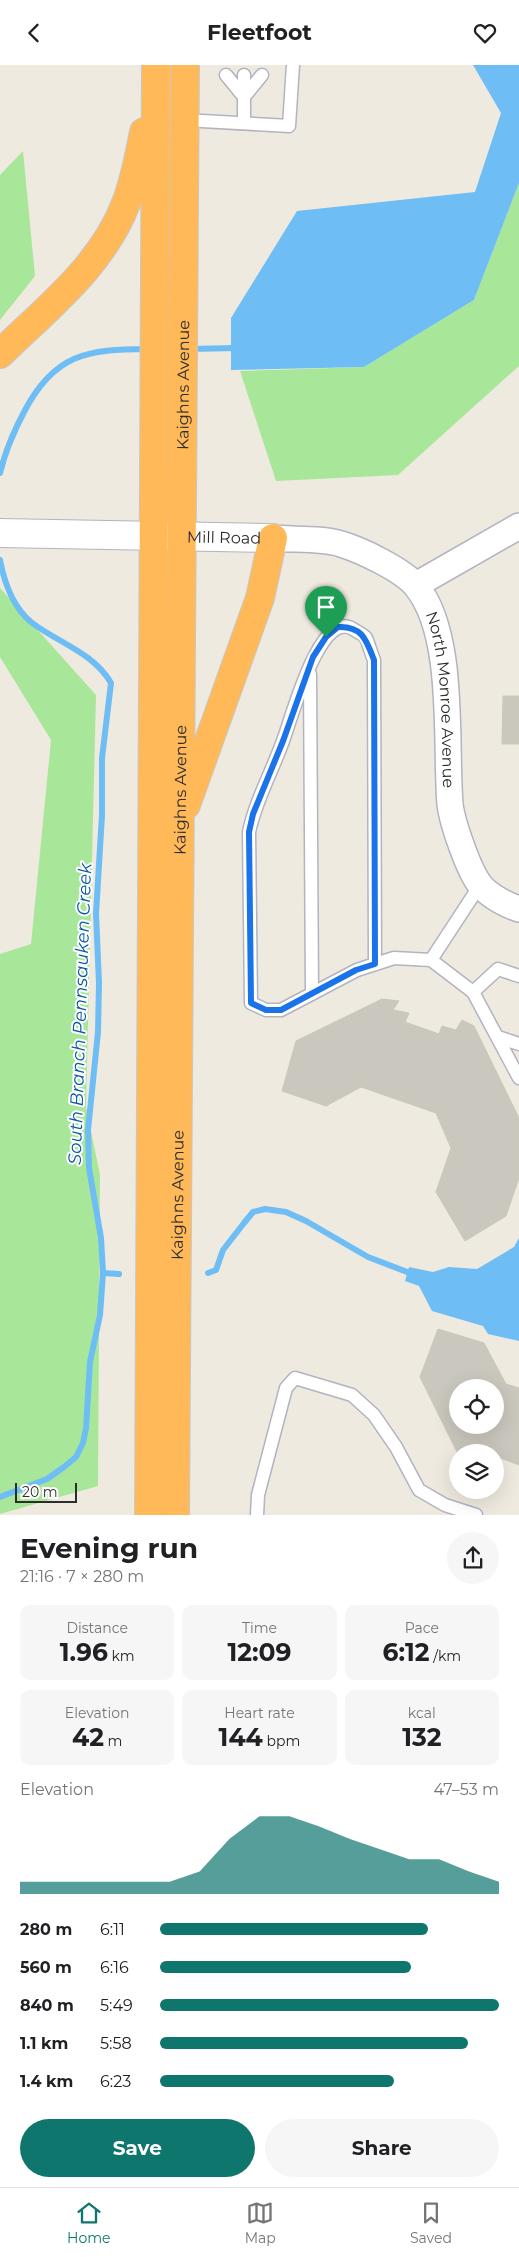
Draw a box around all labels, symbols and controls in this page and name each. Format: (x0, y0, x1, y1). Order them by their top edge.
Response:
icon: back (20, 19, 48, 47)
text: Fleetfoot (207, 19, 312, 46)
icon: heart (471, 19, 499, 47)
street label: Kaighns Avenue (173, 320, 193, 450)
street label: Mill Road (187, 527, 261, 547)
pin (305, 586, 347, 637)
icon: arrive (312, 593, 340, 621)
street label: North Monroe Avenue (422, 609, 459, 788)
street label: Kaighns Avenue (170, 725, 190, 855)
water label: South Branch Pennsauken Creek (64, 861, 96, 1165)
street label: Kaighns Avenue (167, 1130, 187, 1260)
map controls (449, 1379, 504, 1499)
button: locate (449, 1379, 504, 1434)
button: layers (449, 1444, 504, 1499)
scale bar (15, 1479, 78, 1503)
text: 20 m (22, 1483, 58, 1501)
text: Evening run (20, 1531, 198, 1565)
button: share (447, 1532, 499, 1584)
text: 21:16 · 7 × 280 m (20, 1567, 144, 1586)
text: Distance (66, 1619, 128, 1637)
text: Time (242, 1619, 277, 1637)
text: Pace (405, 1619, 439, 1637)
text: 1.96 (60, 1637, 108, 1667)
text: 12:09 (227, 1637, 292, 1667)
text: 6:12 (383, 1637, 430, 1667)
text: km (108, 1647, 135, 1665)
text: /km (430, 1647, 461, 1665)
text: Elevation (65, 1704, 130, 1722)
text: Heart rate (224, 1704, 295, 1722)
text: kcal (408, 1704, 436, 1722)
text: 42 (72, 1722, 104, 1752)
text: 144 (219, 1722, 263, 1752)
text: 132 (402, 1722, 441, 1752)
text: m (104, 1732, 122, 1750)
text: bpm (263, 1732, 300, 1750)
text: Elevation (20, 1780, 94, 1799)
text: 47–53 m (433, 1780, 499, 1799)
text: 280 m (20, 1920, 72, 1939)
text: 6:11 (100, 1920, 125, 1939)
text: 560 m (20, 1958, 72, 1977)
text: 6:16 (100, 1958, 129, 1977)
text: 840 m (20, 1996, 74, 2015)
text: 5:49 (100, 1996, 133, 2015)
text: 1.1 km (20, 2034, 68, 2053)
text: 5:58 (100, 2034, 132, 2053)
text: 1.4 km (20, 2072, 73, 2091)
text: 6:23 (100, 2072, 131, 2091)
button: Save (20, 2119, 255, 2177)
button: Share (265, 2119, 499, 2177)
tab: Home (67, 2199, 111, 2247)
tab: Map (245, 2199, 276, 2247)
tab: Saved (410, 2199, 452, 2247)

